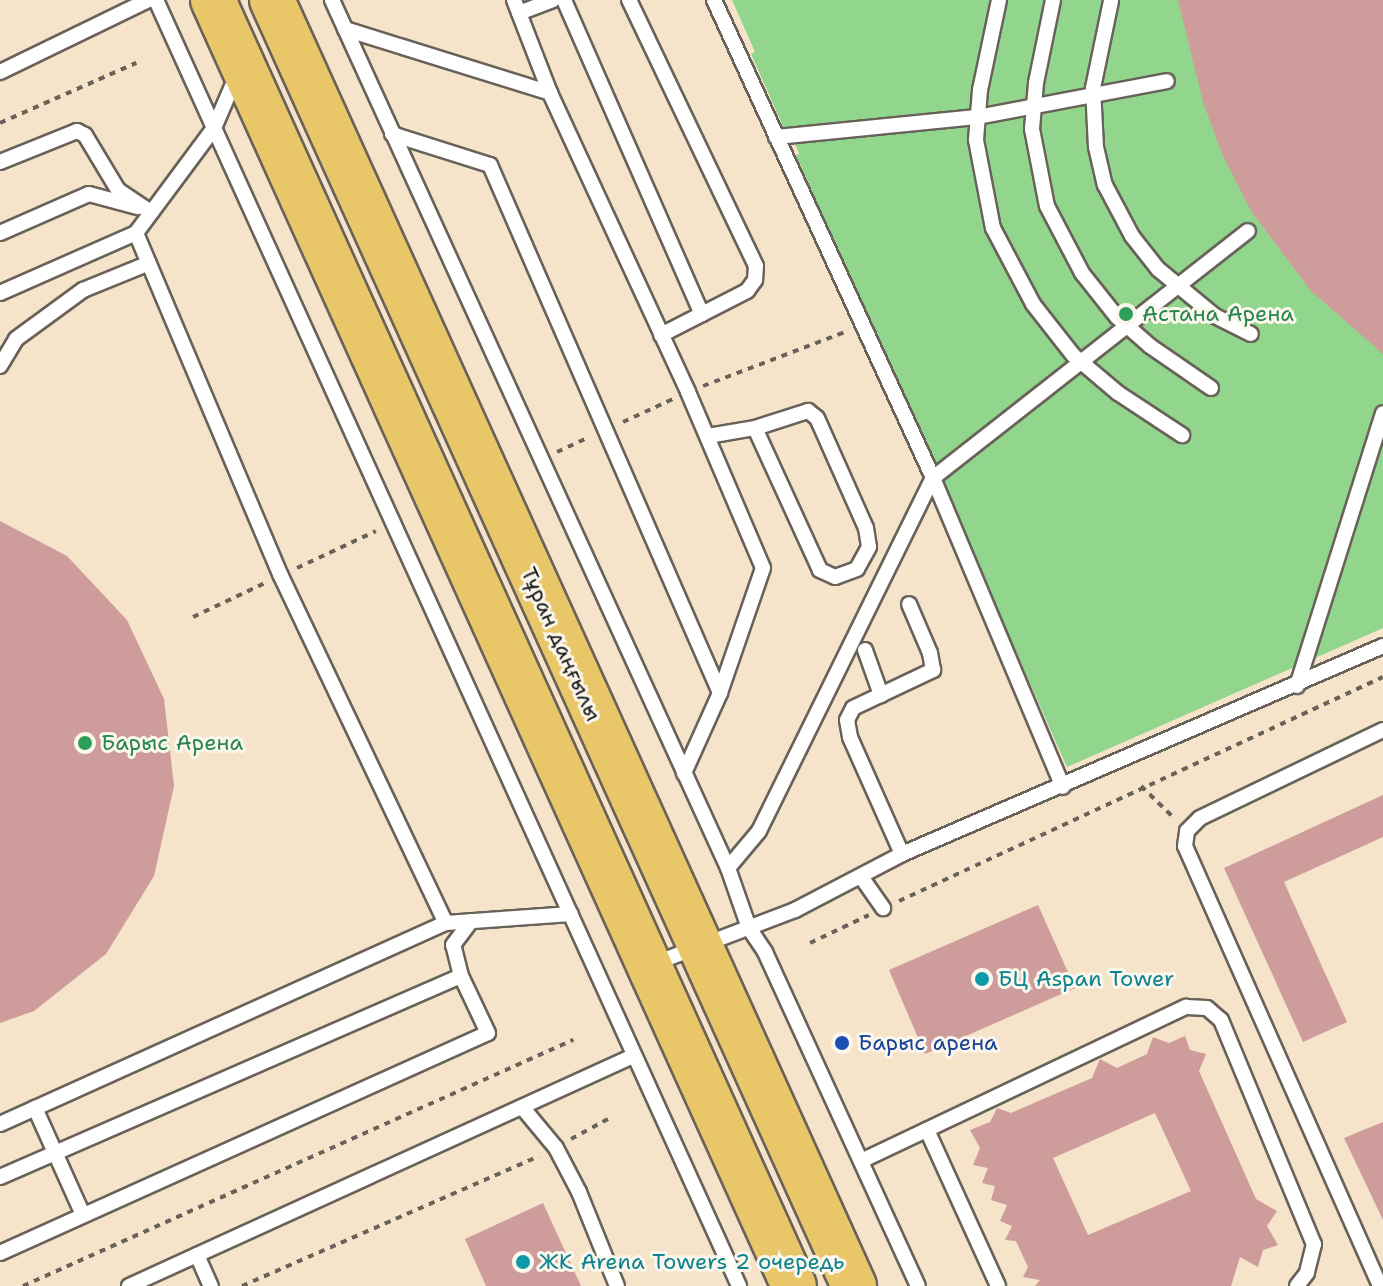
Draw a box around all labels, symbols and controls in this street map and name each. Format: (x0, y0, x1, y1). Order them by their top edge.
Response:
place label: Астана Арена (1142, 301, 1294, 327)
marker: Астана Арена (1117, 305, 1135, 323)
street label: Тұран даңғылы (515, 563, 607, 725)
place label: Барыс Арена (101, 730, 243, 756)
marker: Барыс Арена (76, 734, 94, 752)
place label: БЦ Aspan Tower (998, 966, 1175, 992)
marker: БЦ Aspan Tower (973, 970, 991, 988)
place label: Барыс арена (858, 1030, 998, 1056)
marker: Барыс арена (833, 1034, 851, 1052)
place label: ЖК Arena Towers 2 очередь (539, 1249, 844, 1275)
marker: ЖК Arena Towers 2 очередь (514, 1253, 532, 1271)

